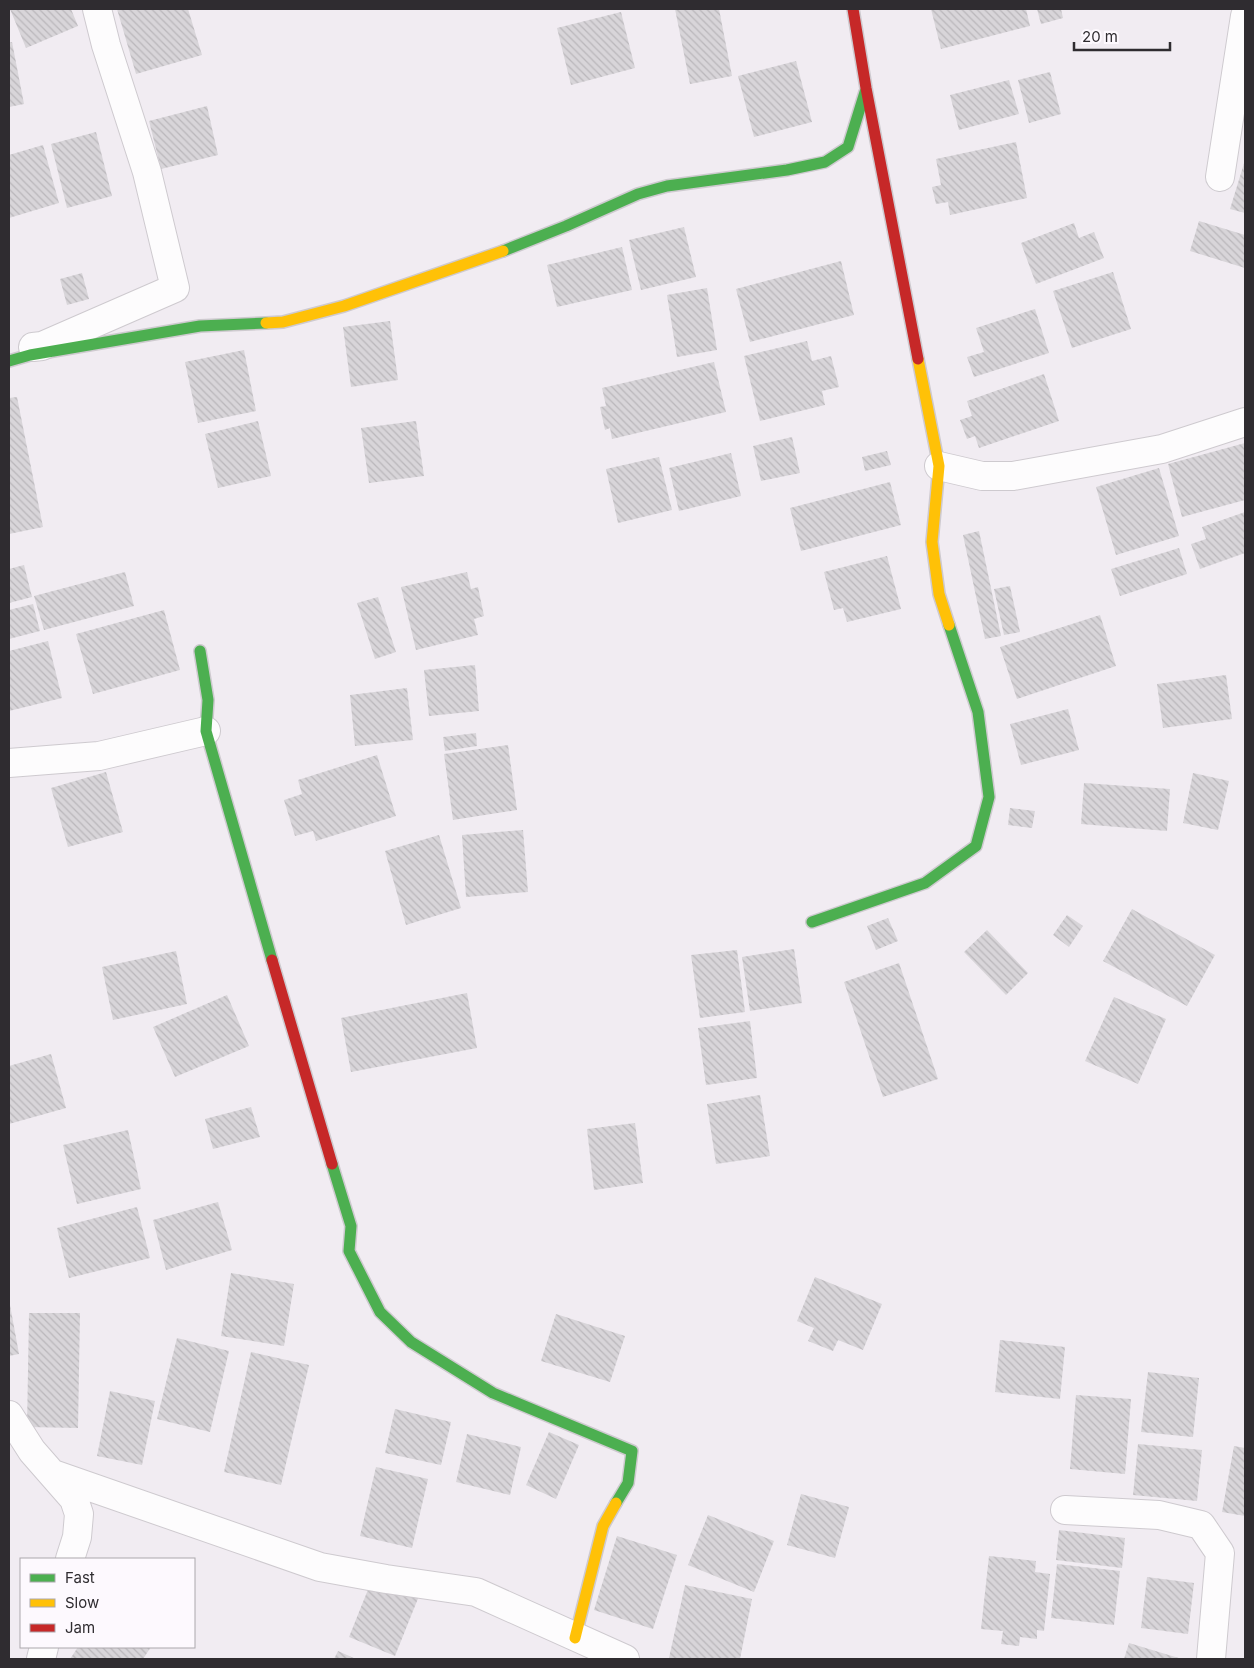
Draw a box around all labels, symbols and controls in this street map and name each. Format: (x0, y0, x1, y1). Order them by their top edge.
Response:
scale bar (1074, 20, 1170, 52)
text: 20 m (1082, 27, 1118, 46)
legend (20, 1558, 195, 1648)
text: Fast (65, 1568, 95, 1587)
text: Slow (65, 1593, 99, 1612)
text: Jam (65, 1618, 95, 1637)

